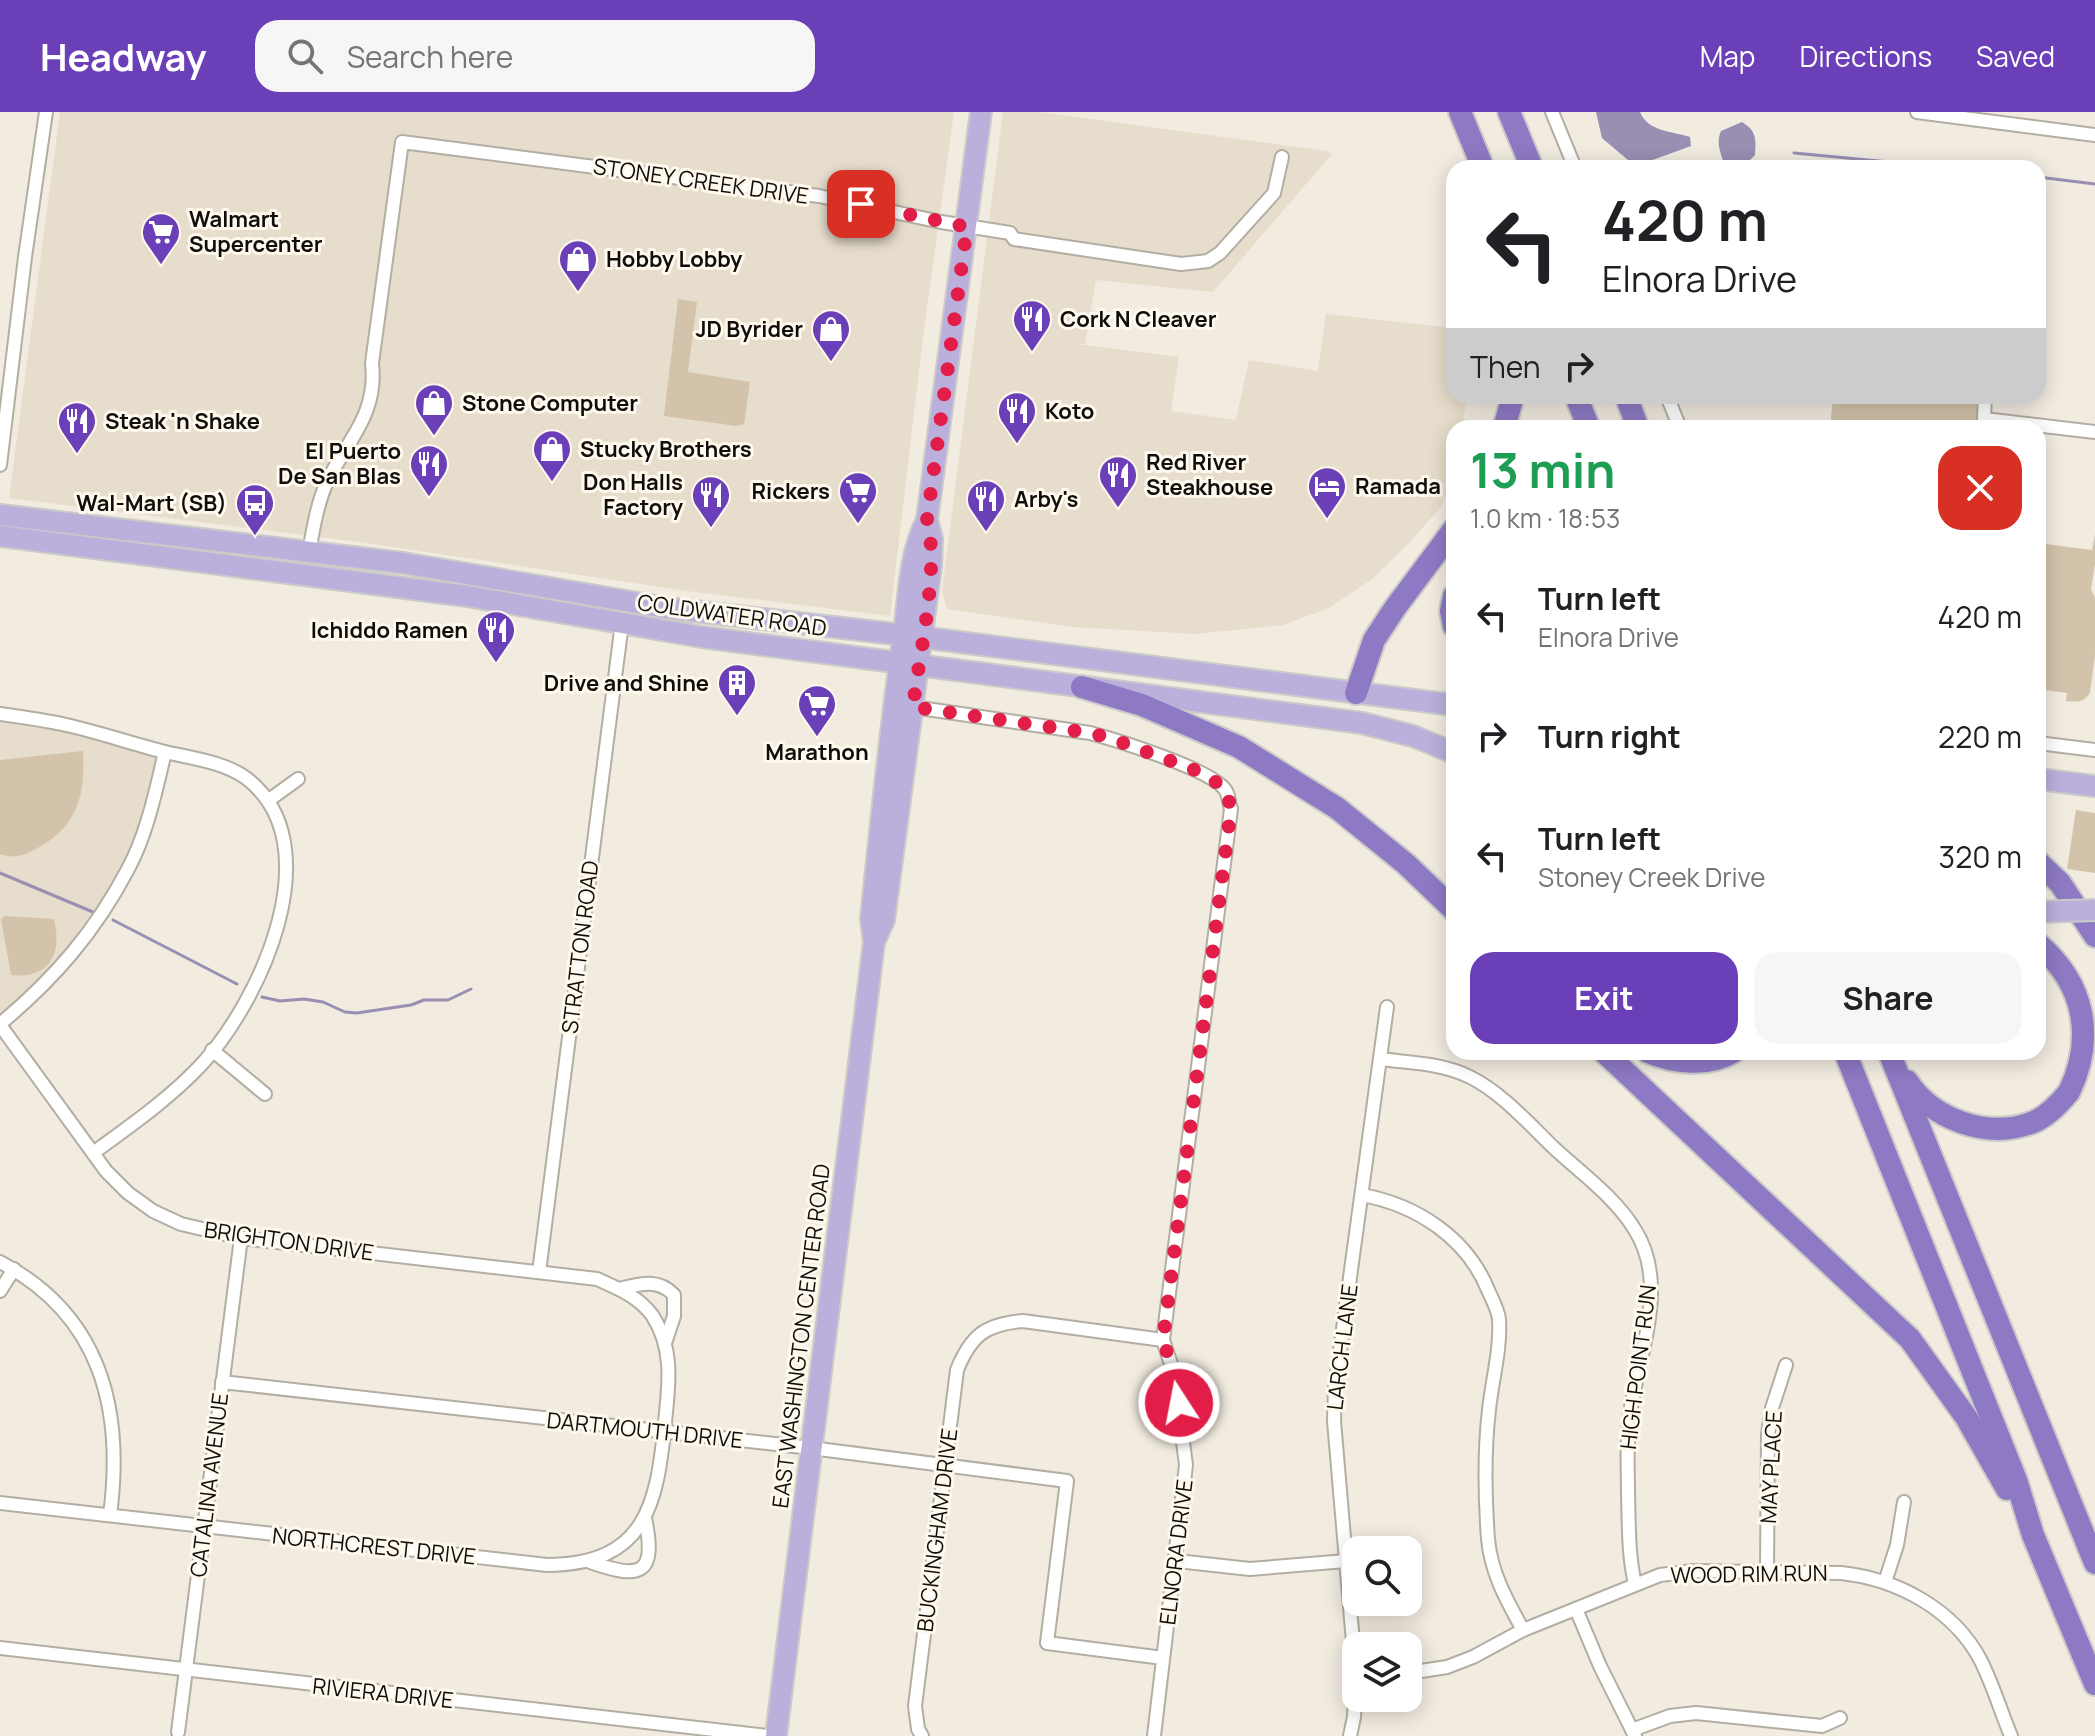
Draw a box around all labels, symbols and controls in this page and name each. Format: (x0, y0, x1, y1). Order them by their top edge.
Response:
search box (255, 20, 815, 92)
text: Headway (40, 30, 207, 82)
icon: search (283, 34, 327, 78)
text: Search here (347, 36, 513, 77)
text: Map (1700, 37, 1755, 75)
text: Directions (1799, 37, 1932, 75)
text: Saved (1976, 37, 2055, 75)
street label: STONEY CREEK DRIVE (591, 151, 811, 211)
pin (827, 170, 895, 238)
text: 420 m (1602, 181, 1768, 258)
icon: arrive (839, 182, 883, 226)
icon: left (1470, 192, 1574, 296)
place label: Walmart Supercenter (189, 204, 323, 259)
supermarket icon: Walmart Supercenter (140, 211, 182, 266)
shop icon: Hobby Lobby (557, 238, 599, 293)
place label: Hobby Lobby (606, 244, 743, 274)
text: Elnora Drive (1602, 254, 1797, 303)
restaurant icon: Cork N Cleaver (1011, 298, 1053, 353)
place label: Cork N Cleaver (1060, 304, 1217, 334)
shop icon: JD Byrider (810, 308, 852, 363)
place label: JD Byrider (695, 314, 803, 344)
icon: right (1557, 344, 1601, 388)
text: Then (1470, 346, 1541, 387)
shop icon: Stone Computer (413, 382, 455, 437)
place label: Stone Computer (462, 388, 638, 418)
restaurant icon: Koto (996, 390, 1038, 445)
place label: Koto (1045, 396, 1094, 426)
restaurant icon: Steak 'n Shake (56, 400, 98, 455)
place label: Steak 'n Shake (105, 406, 260, 436)
shop icon: Stucky Brothers (531, 428, 573, 483)
place label: Stucky Brothers (580, 434, 752, 464)
place label: El Puerto De San Blas (278, 436, 401, 491)
text: 13 min (1470, 437, 1615, 502)
restaurant icon: El Puerto De San Blas (408, 443, 450, 498)
button: close (1938, 446, 2022, 530)
place label: Red River Steakhouse (1146, 447, 1273, 502)
restaurant icon: Red River Steakhouse (1097, 454, 1139, 509)
hotel icon: Ramada (1306, 465, 1348, 520)
place label: Don Halls Factory (583, 467, 684, 522)
supermarket icon: Rickers (837, 470, 879, 525)
place label: Ramada (1355, 471, 1441, 501)
restaurant icon: Don Halls Factory (690, 474, 732, 529)
place label: Rickers (752, 476, 830, 506)
restaurant icon: Arby's (965, 478, 1007, 533)
bus stop icon: Wal-Mart (SB) (234, 482, 276, 537)
place label: Arby's (1014, 484, 1079, 514)
place label: Wal-Mart (SB) (76, 488, 227, 518)
text: 1.0 km · 18:53 (1470, 500, 1620, 536)
text: Turn left (1538, 578, 1661, 619)
street label: COLDWATER ROAD (636, 587, 828, 643)
icon: left (1470, 594, 1514, 638)
text: 420 m (1937, 596, 2022, 637)
restaurant icon: Ichiddo Ramen (475, 609, 517, 664)
place label: Ichiddo Ramen (311, 615, 468, 645)
text: Elnora Drive (1538, 619, 1679, 655)
building icon: Drive and Shine (716, 662, 758, 717)
place label: Drive and Shine (544, 668, 709, 698)
supermarket icon: Marathon (796, 683, 838, 738)
icon: right (1470, 714, 1514, 758)
text: Turn right (1538, 716, 1681, 757)
text: 220 m (1938, 716, 2022, 757)
place label: Marathon (765, 737, 869, 767)
text: Turn left (1538, 818, 1661, 859)
icon: left (1470, 834, 1514, 878)
text: 320 m (1939, 836, 2022, 877)
street label: STRATTON ROAD (554, 859, 606, 1035)
text: Stoney Creek Drive (1538, 859, 1766, 895)
button: Exit (1470, 952, 1738, 1044)
button: Share (1754, 952, 2022, 1044)
street label: EAST WASHINGTON CENTER ROAD (765, 1162, 837, 1510)
street label: BRIGHTON DRIVE (202, 1214, 376, 1268)
street label: LARCH LANE (1319, 1282, 1365, 1412)
street label: HIGH POINT RUN (1613, 1283, 1663, 1451)
position arrow (1137, 1361, 1221, 1445)
street label: CATALINA AVENUE (183, 1391, 235, 1579)
street label: DARTMOUTH DRIVE (545, 1405, 745, 1455)
street label: MAY PLACE (1753, 1410, 1789, 1524)
street label: BUCKINGHAM DRIVE (910, 1426, 964, 1634)
street label: ELNORA DRIVE (1152, 1477, 1200, 1627)
street label: NORTHCREST DRIVE (271, 1520, 477, 1572)
map controls (1342, 1536, 1422, 1712)
button: search (1342, 1536, 1422, 1616)
street label: WOOD RIM RUN (1670, 1558, 1828, 1590)
button: layers (1342, 1632, 1422, 1712)
street label: RIVIERA DRIVE (311, 1671, 455, 1715)

